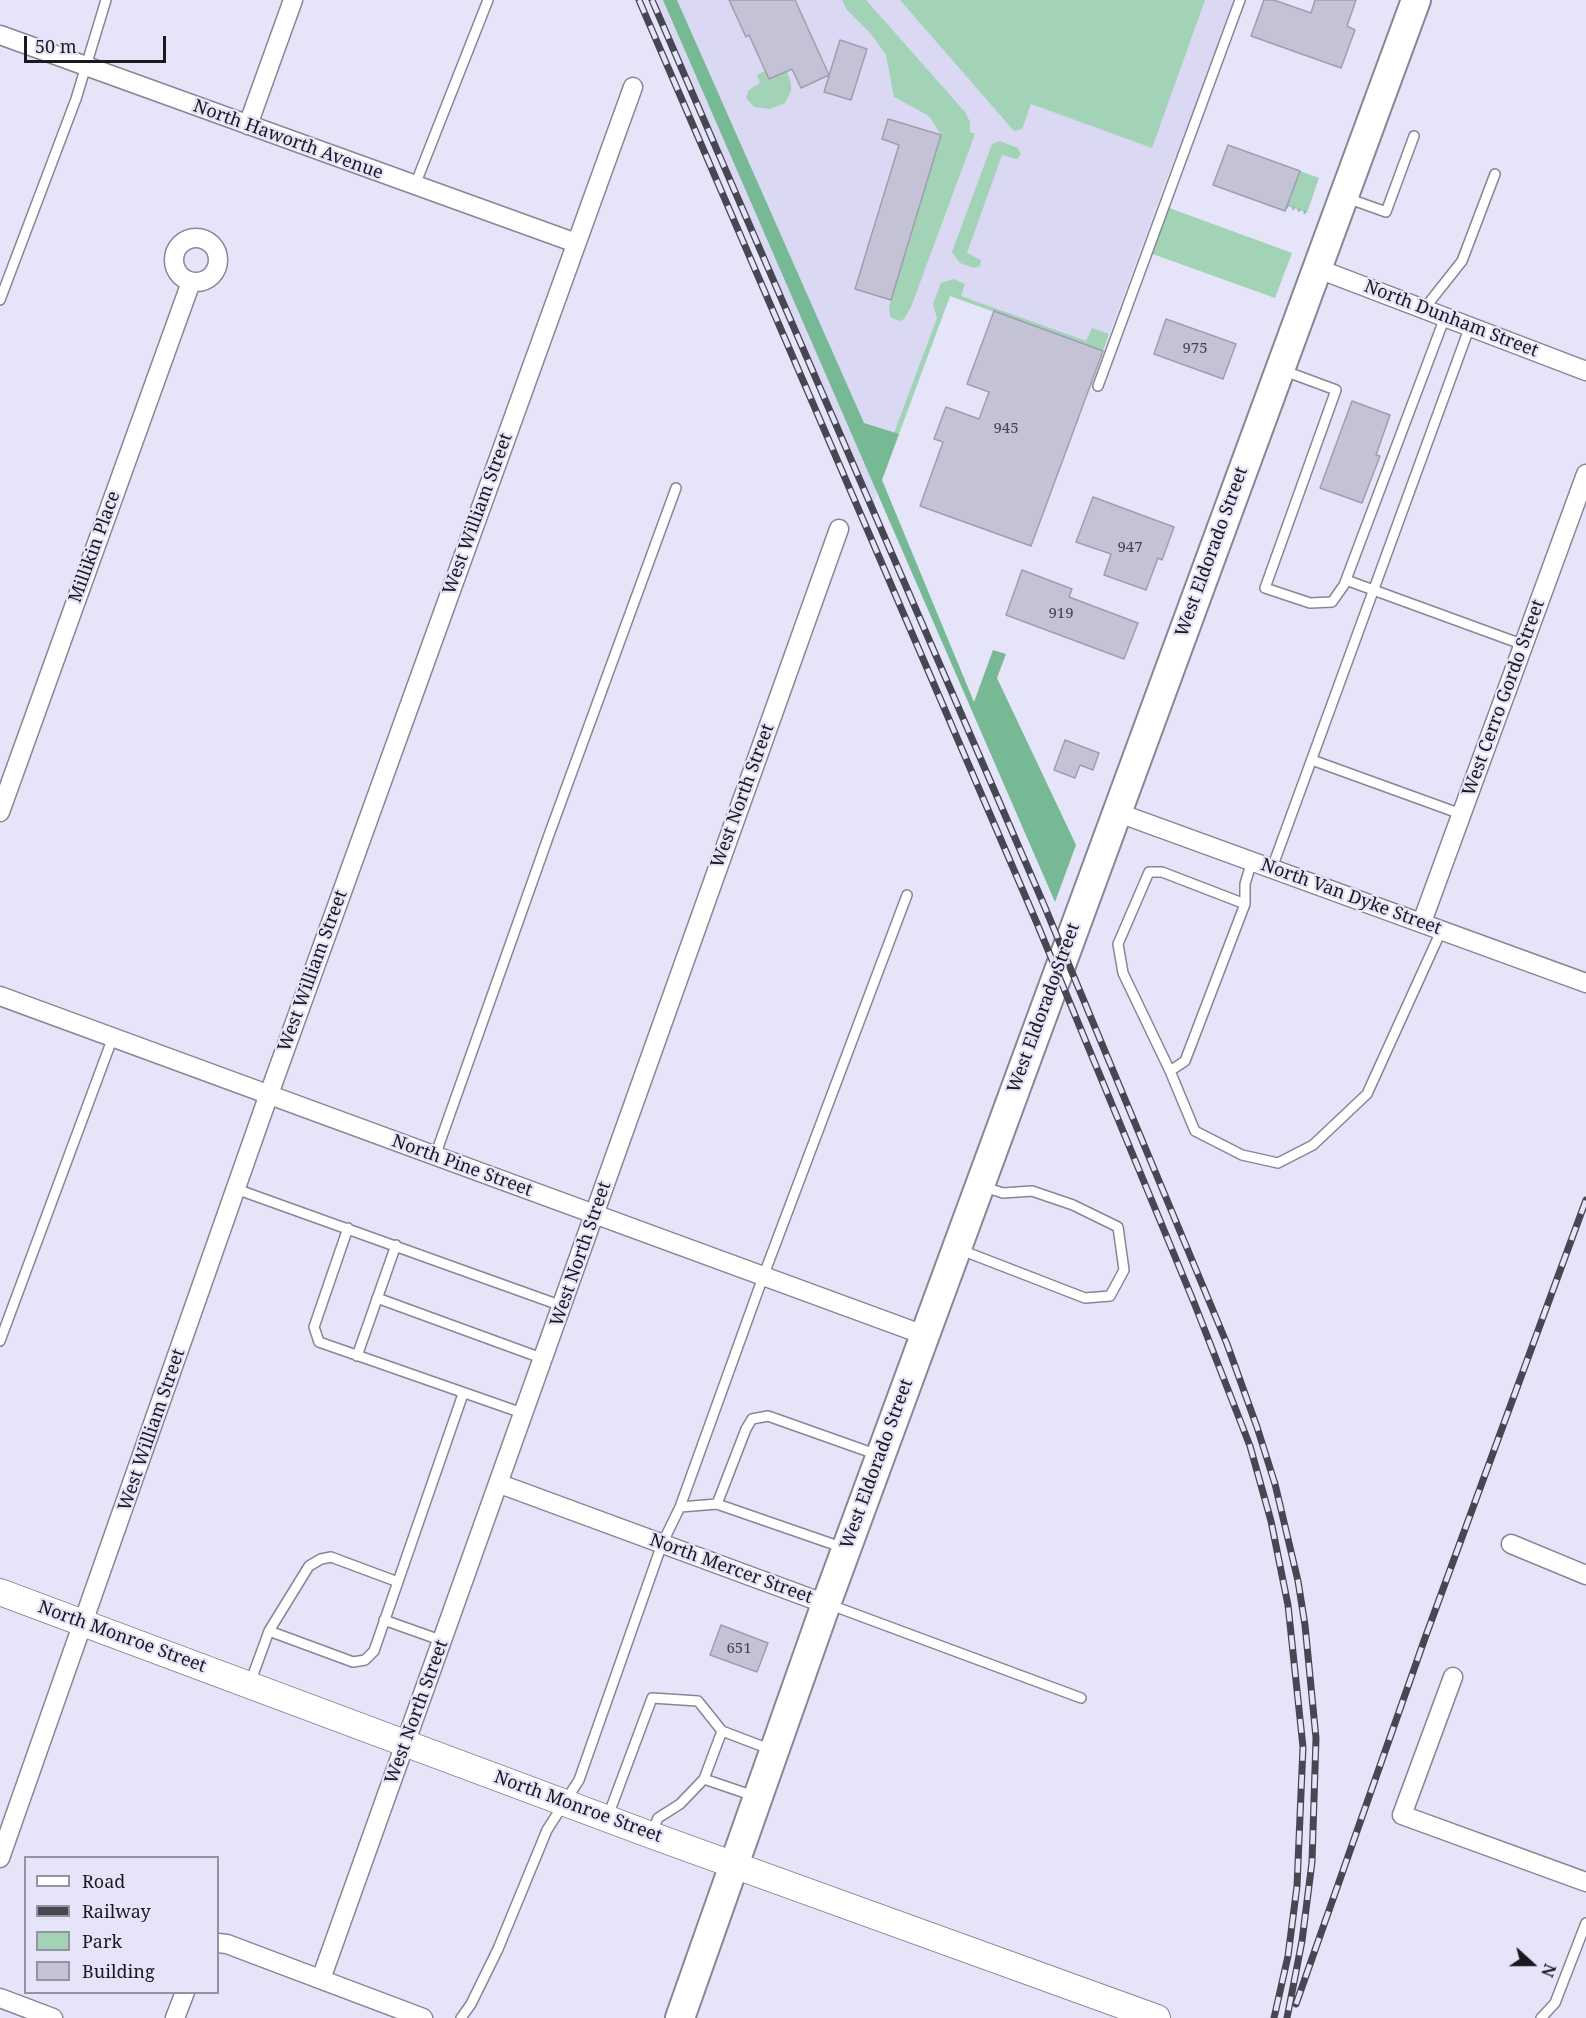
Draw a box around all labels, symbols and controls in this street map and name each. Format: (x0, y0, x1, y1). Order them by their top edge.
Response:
scale bar (27, 24, 170, 62)
text: 50 m (35, 34, 77, 58)
street label: North Haworth Avenue (190, 96, 386, 184)
street label: North Dunham Street (1361, 276, 1541, 362)
house number: 975 (1182, 340, 1208, 358)
house number: 945 (993, 420, 1019, 438)
street label: West William Street (439, 430, 517, 598)
street label: West Eldorado Street (1171, 464, 1253, 640)
street label: Millikin Place (65, 488, 125, 606)
house number: 947 (1117, 539, 1143, 557)
street label: West Cerro Gordo Street (1458, 597, 1550, 799)
house number: 919 (1048, 605, 1074, 623)
street label: West North Street (707, 721, 779, 871)
street label: North Van Dyke Street (1258, 854, 1444, 940)
street label: West William Street (274, 887, 352, 1055)
street label: West Eldorado Street (1003, 920, 1085, 1096)
street label: North Pine Street (389, 1131, 535, 1201)
street label: West North Street (546, 1179, 616, 1329)
street label: West William Street (114, 1346, 190, 1514)
street label: West Eldorado Street (836, 1376, 918, 1552)
street label: North Mercer Street (647, 1529, 815, 1609)
street label: North Monroe Street (35, 1597, 209, 1677)
street label: West North Street (381, 1637, 453, 1787)
house number: 651 (726, 1640, 752, 1658)
street label: North Monroe Street (491, 1767, 665, 1847)
legend (24, 1856, 219, 1994)
text: Road (82, 1869, 125, 1893)
text: Railway (82, 1899, 151, 1923)
text: Park (82, 1929, 122, 1953)
north arrow (1502, 1934, 1562, 1994)
text: Building (82, 1959, 155, 1983)
text: N (1536, 1961, 1561, 1980)

